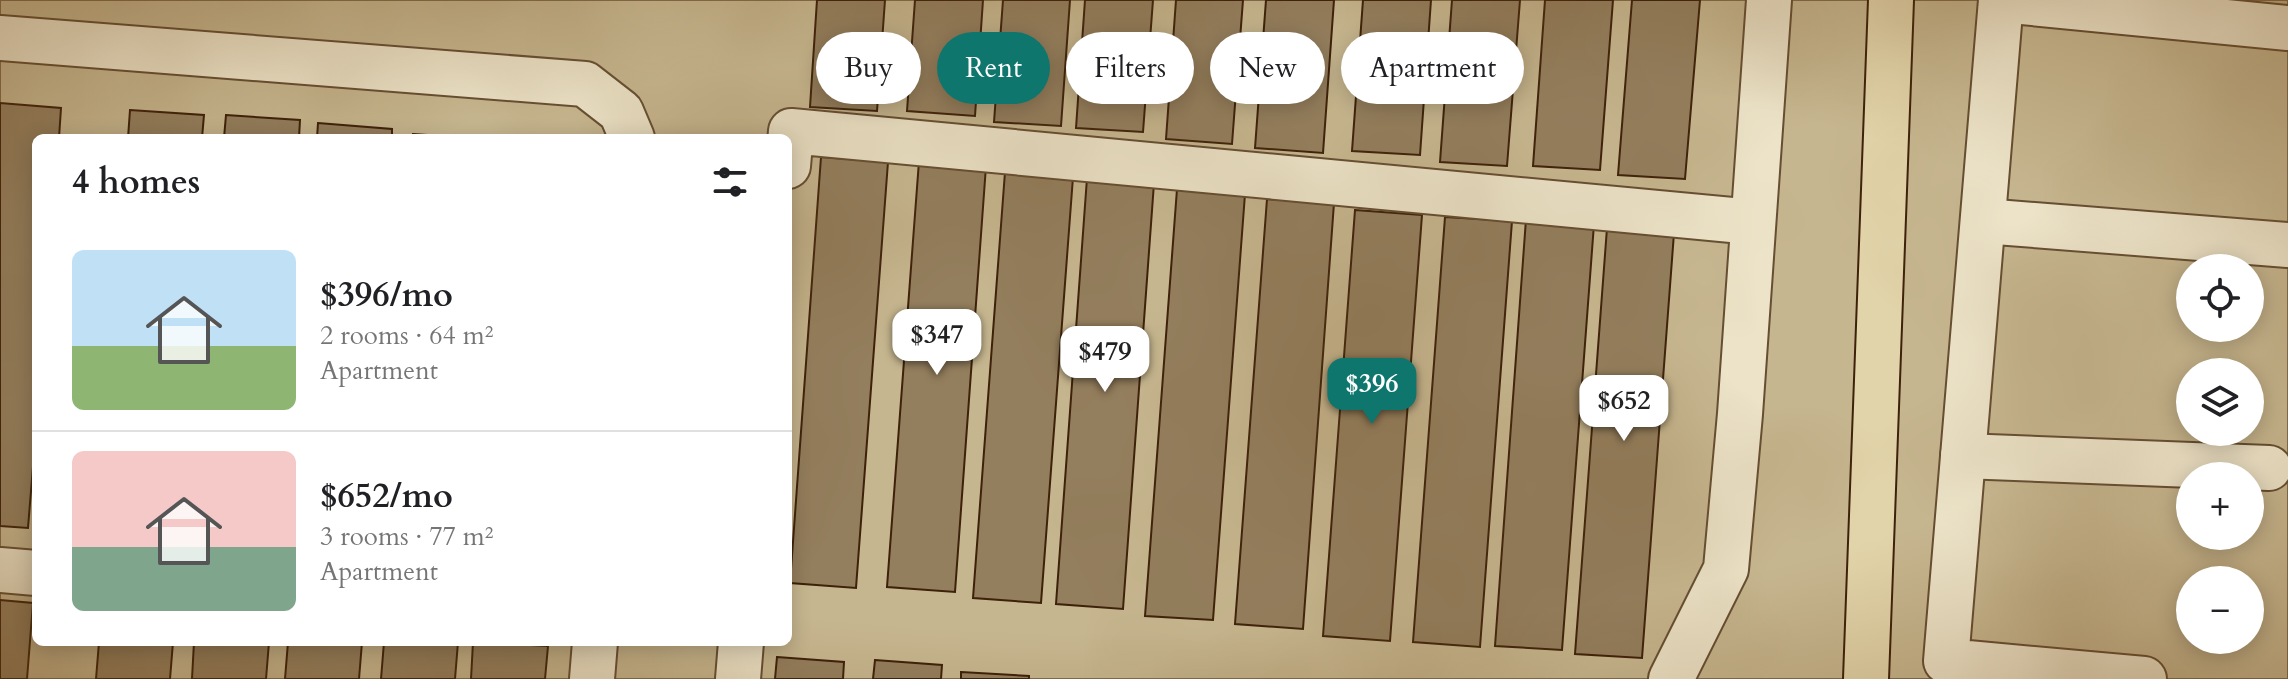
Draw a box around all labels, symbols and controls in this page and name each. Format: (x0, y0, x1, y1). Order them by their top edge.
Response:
chip: Buy (816, 32, 921, 104)
chip: Rent (937, 32, 1050, 104)
chip: Filters (1066, 32, 1194, 104)
chip: New (1210, 32, 1325, 104)
chip: Apartment (1341, 32, 1524, 104)
text: 4 homes (72, 159, 200, 205)
icon: filters (708, 160, 752, 204)
map controls (2176, 254, 2264, 654)
button: locate (2176, 254, 2264, 342)
text: $396/mo (320, 272, 453, 318)
icon: home (136, 282, 232, 378)
pin: $347 (890, 309, 984, 377)
text: $347 (910, 317, 964, 352)
text: 2 rooms · 64 m² (320, 318, 493, 353)
pin: $479 (1058, 326, 1152, 394)
text: $479 (1078, 334, 1132, 369)
text: Apartment (320, 353, 438, 388)
pin: $396 (1325, 358, 1419, 426)
button: layers (2176, 358, 2264, 446)
text: $396 (1345, 366, 1399, 401)
pin: $652 (1577, 375, 1671, 443)
text: $652 (1597, 383, 1651, 418)
button: + (2176, 462, 2264, 550)
text: $652/mo (320, 473, 453, 519)
icon: home (136, 483, 232, 579)
text: 3 rooms · 77 m² (320, 519, 493, 554)
text: Apartment (320, 554, 438, 589)
button: − (2176, 566, 2264, 654)

